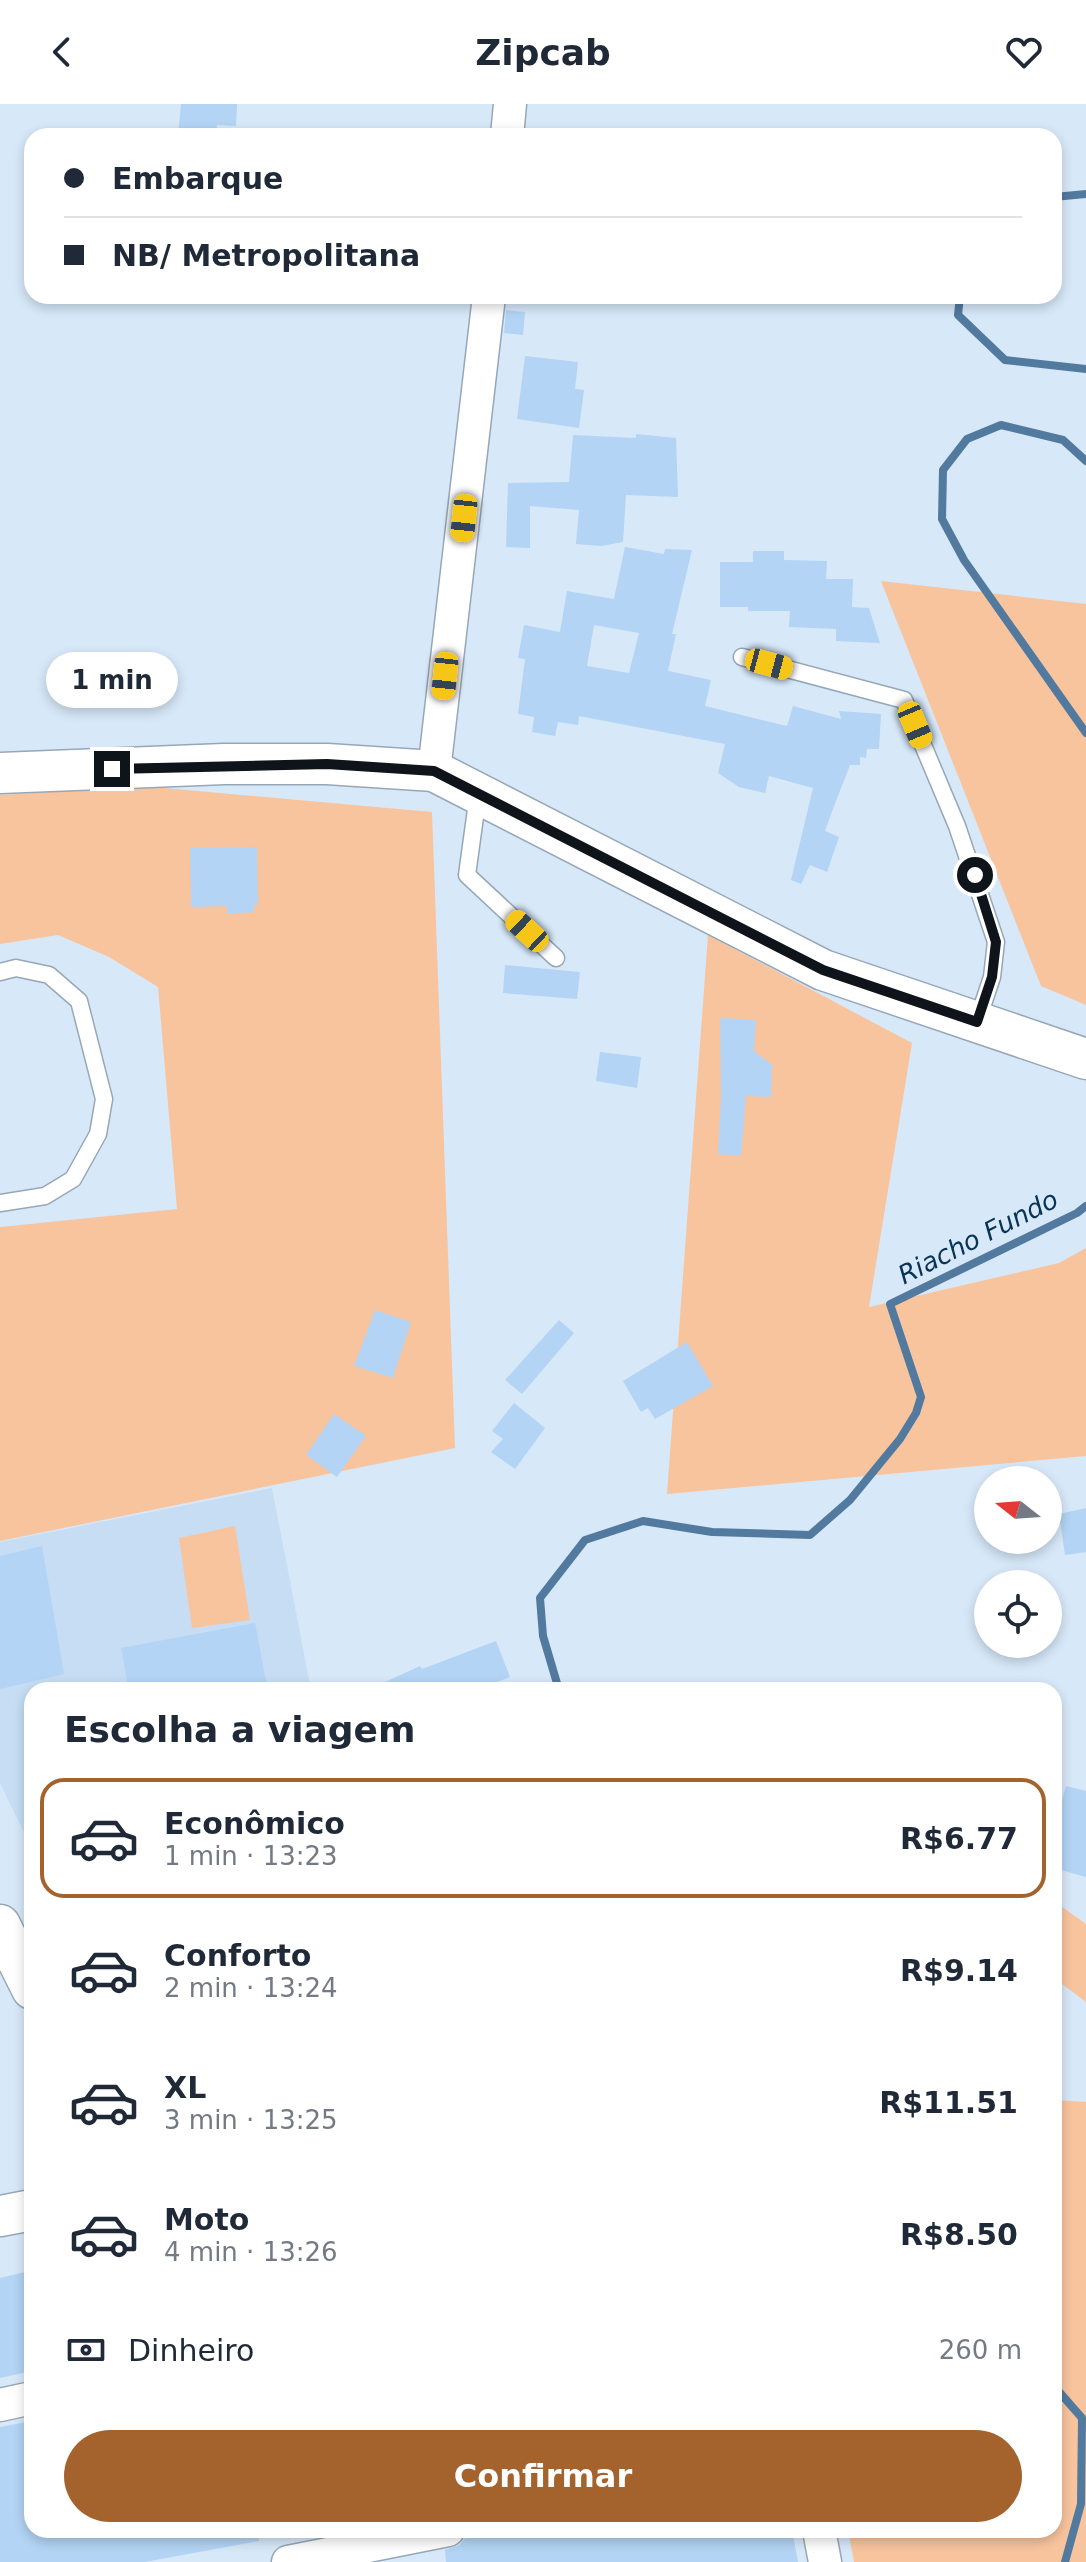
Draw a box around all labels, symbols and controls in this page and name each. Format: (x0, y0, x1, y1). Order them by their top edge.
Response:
icon: back (40, 30, 84, 74)
icon: heart (1002, 30, 1046, 74)
text: Zipcab (475, 32, 611, 73)
text: Embarque (112, 161, 283, 196)
text: NB/ Metropolitana (112, 238, 420, 273)
car (450, 493, 478, 543)
car (743, 646, 795, 682)
car (431, 651, 459, 701)
callout: 1 min (46, 653, 178, 709)
text: 1 min (71, 665, 153, 695)
car (895, 698, 935, 752)
route end (94, 751, 130, 787)
route start (957, 857, 993, 893)
car (501, 906, 553, 956)
water label: Riacho Fundo (893, 1184, 1063, 1290)
north arrow (974, 1466, 1062, 1554)
map controls (974, 1466, 1062, 1658)
button: locate (974, 1570, 1062, 1658)
text: Escolha a viagem (64, 1709, 416, 1750)
icon: car (68, 1802, 140, 1874)
text: Econômico (164, 1806, 345, 1841)
text: R$6.77 (900, 1821, 1018, 1856)
text: 1 min · 13:23 (164, 1841, 338, 1871)
icon: car (68, 1934, 140, 2006)
text: Conforto (164, 1938, 311, 1973)
text: R$9.14 (900, 1953, 1018, 1988)
text: 2 min · 13:24 (164, 1973, 338, 2003)
icon: car (68, 2066, 140, 2138)
text: XL (164, 2070, 206, 2105)
text: R$11.51 (879, 2085, 1018, 2120)
text: 3 min · 13:25 (164, 2105, 338, 2135)
icon: car (68, 2198, 140, 2270)
text: Moto (164, 2202, 249, 2237)
text: R$8.50 (900, 2217, 1018, 2252)
text: 4 min · 13:26 (164, 2237, 338, 2267)
icon: cash (64, 2328, 108, 2372)
text: Dinheiro (128, 2333, 254, 2368)
text: 260 m (939, 2335, 1022, 2365)
button: Confirmar (64, 2430, 1022, 2522)

